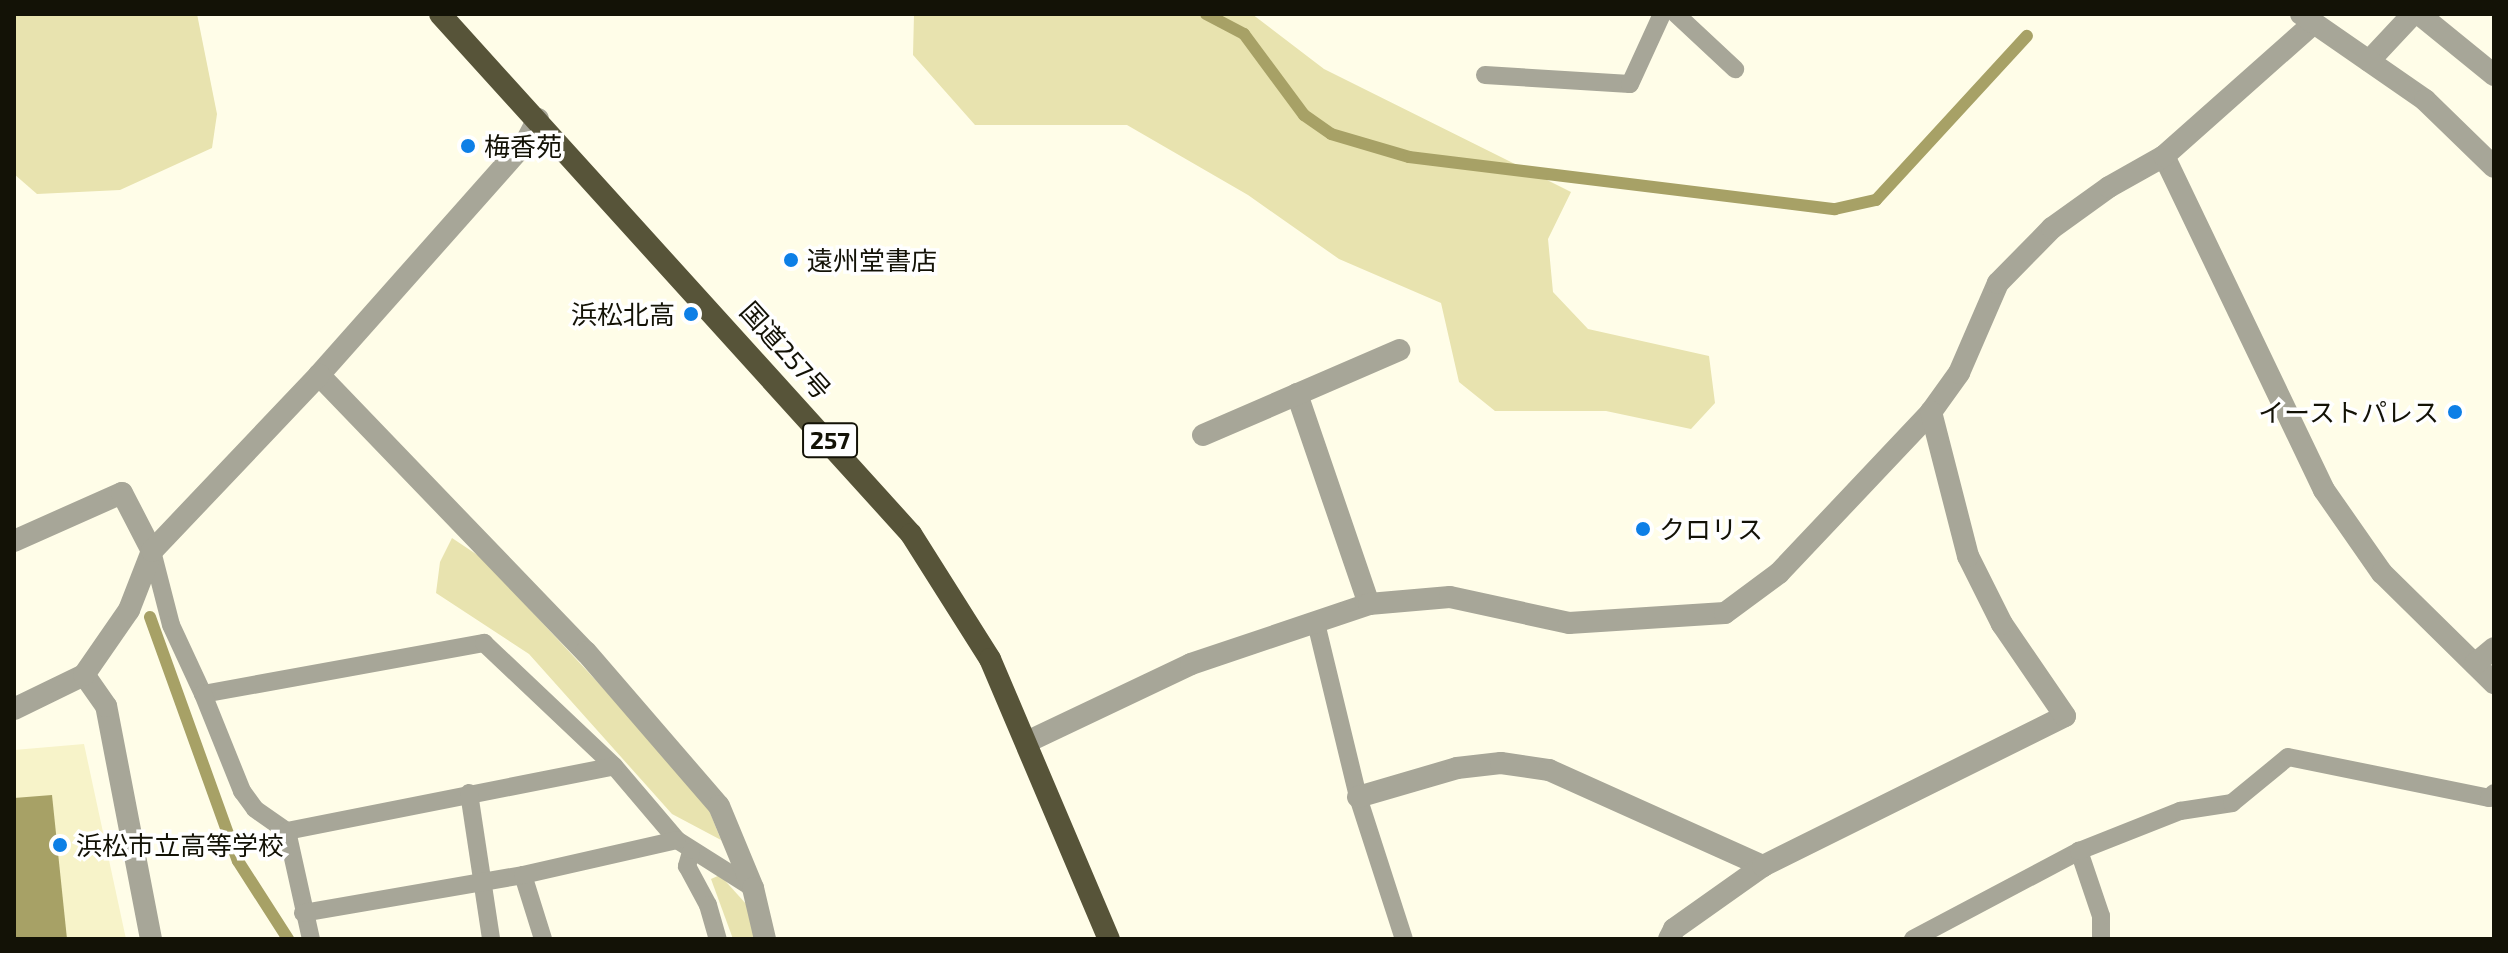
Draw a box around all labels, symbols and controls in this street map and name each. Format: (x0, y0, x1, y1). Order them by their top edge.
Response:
place label: 梅香苑 (484, 130, 562, 162)
marker: 梅香苑 (459, 137, 477, 155)
place label: 遠州堂書店 (807, 244, 937, 276)
marker: 遠州堂書店 (782, 251, 800, 269)
street label: 国道257号 (734, 295, 838, 405)
place label: 浜松北高 (571, 298, 675, 330)
marker: 浜松北高 (682, 305, 700, 323)
place label: イーストパレス (2257, 396, 2439, 428)
marker: イーストパレス (2446, 403, 2464, 421)
road number: 257 (802, 420, 858, 460)
place label: クロリス (1659, 513, 1763, 545)
marker: クロリス (1634, 520, 1652, 538)
place label: 浜松市立高等学校 (76, 829, 284, 861)
marker: 浜松市立高等学校 (51, 836, 69, 854)

